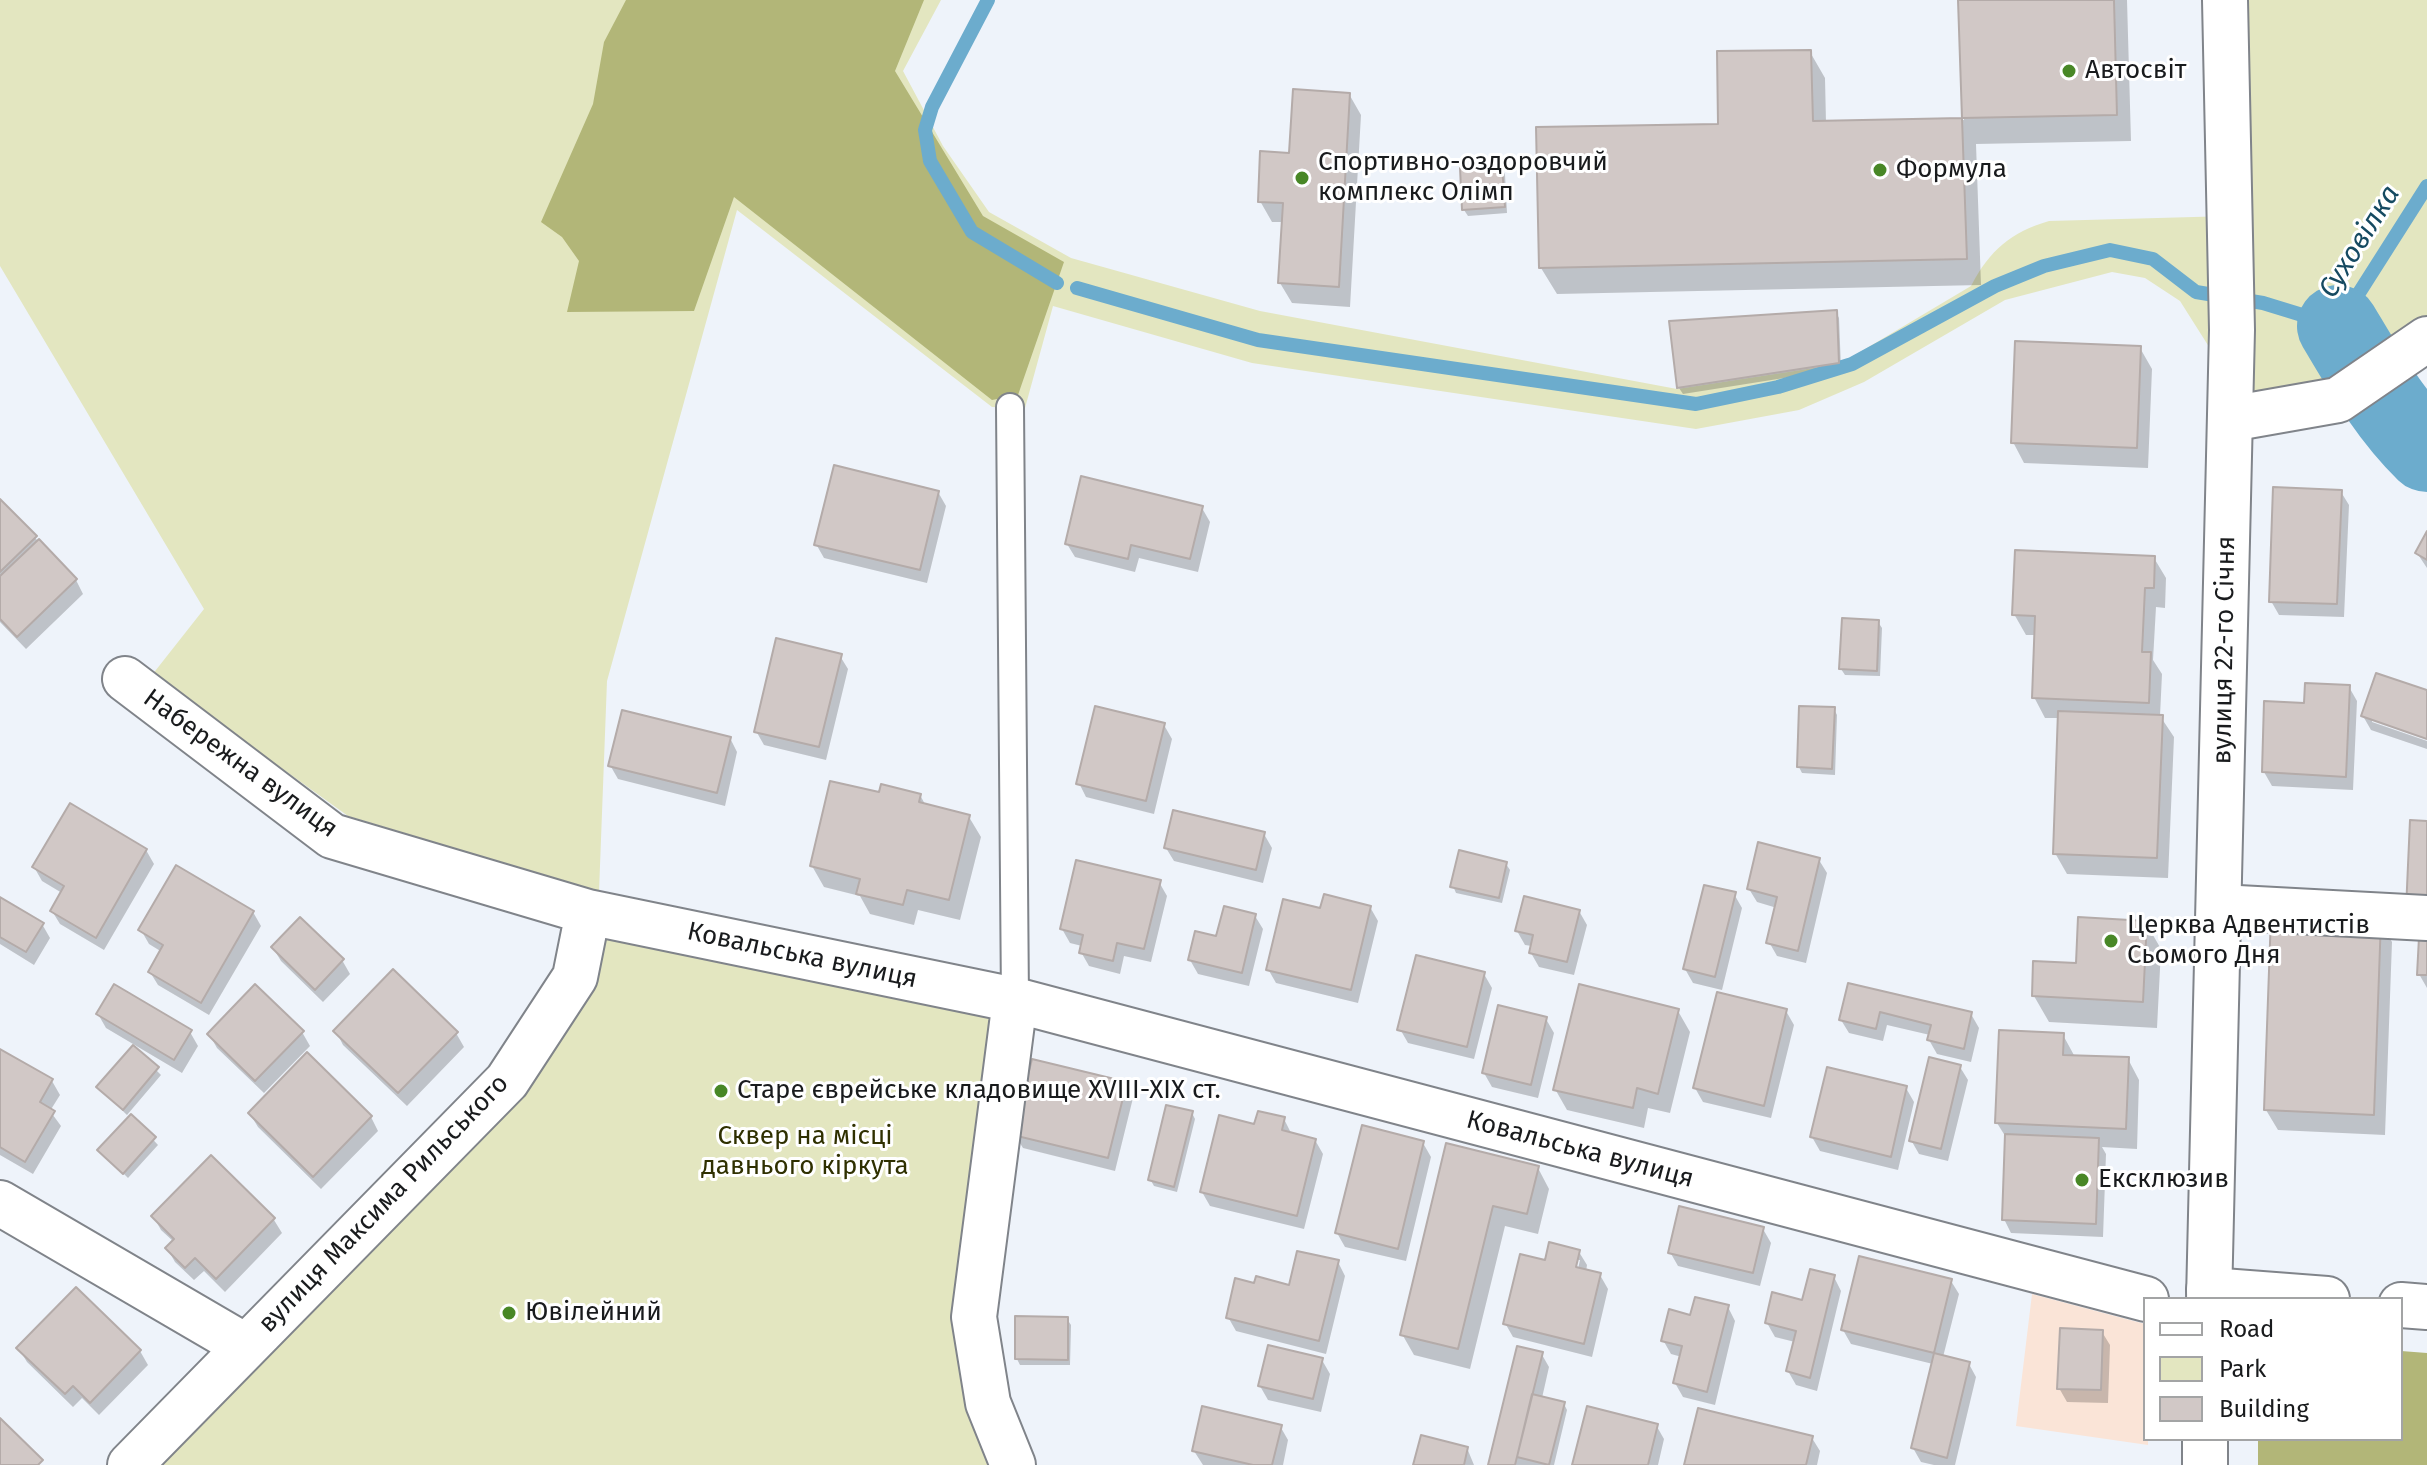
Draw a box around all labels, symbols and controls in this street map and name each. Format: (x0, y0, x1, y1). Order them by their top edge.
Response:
place label: Автосвіт (2085, 55, 2186, 87)
marker: Автосвіт (2060, 62, 2078, 80)
place label: Спортивно-оздоровчий комплекс Олімп (1318, 147, 1608, 208)
place label: Формула (1896, 154, 2007, 186)
marker: Формула (1871, 161, 1889, 179)
marker: Спортивно-оздоровчий комплекс Олімп (1293, 169, 1311, 187)
water label: Суховілка (2312, 179, 2408, 305)
street label: вулиця 22-го Січня (2207, 535, 2243, 765)
street label: Набережна вулиця (137, 683, 343, 845)
place label: Церква Адвентистів Сьомого Дня (2127, 910, 2370, 972)
street label: Ковальська вулиця (684, 916, 920, 996)
marker: Церква Адвентистів Сьомого Дня (2102, 932, 2120, 950)
street label: вулиця Максима Рильського (252, 1069, 516, 1339)
place label: Старе єврейське кладовище XVIII-XIX ст. (737, 1075, 1221, 1107)
marker: Старе єврейське кладовище XVIII-XIX ст. (712, 1082, 730, 1100)
street label: Ковальська вулиця (1463, 1105, 1697, 1195)
park label: Сквер на місці давнього кіркута (701, 1121, 909, 1182)
place label: Ексклюзив (2098, 1164, 2229, 1196)
marker: Ексклюзив (2073, 1171, 2091, 1189)
place label: Ювілейний (525, 1297, 662, 1329)
legend (2143, 1297, 2403, 1441)
marker: Ювілейний (500, 1304, 518, 1322)
text: Road (2219, 1315, 2274, 1343)
text: Park (2219, 1355, 2266, 1383)
text: Building (2219, 1395, 2309, 1423)

